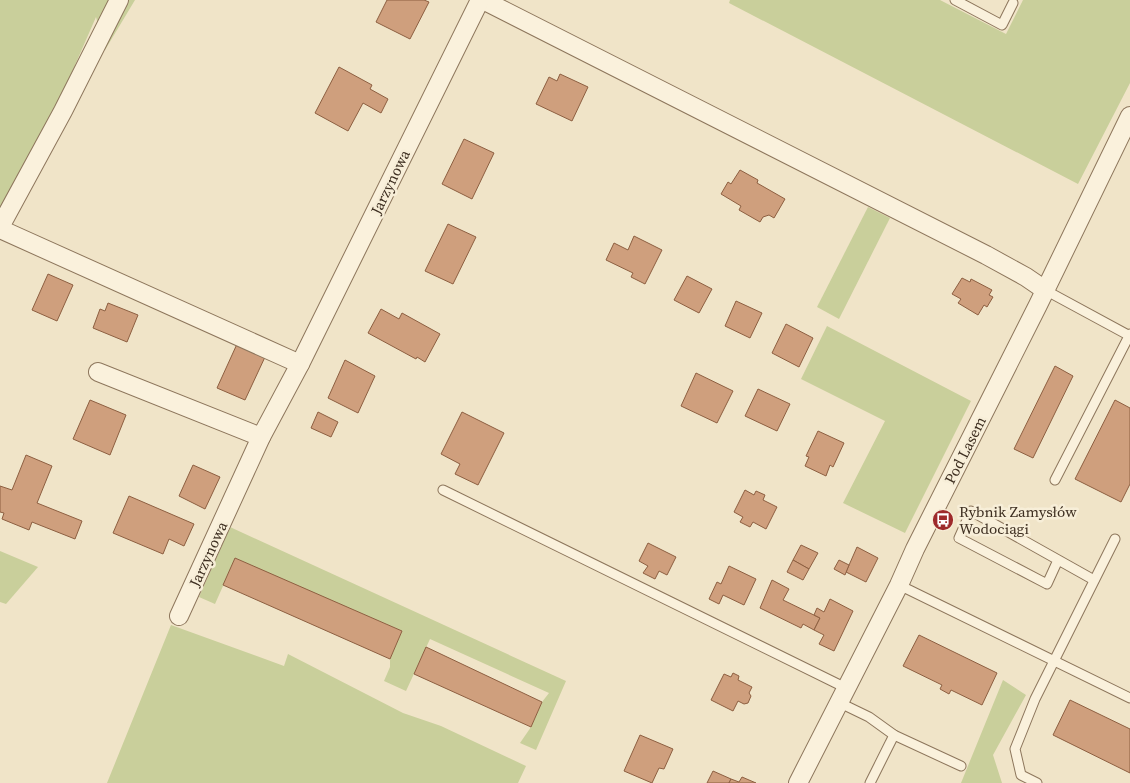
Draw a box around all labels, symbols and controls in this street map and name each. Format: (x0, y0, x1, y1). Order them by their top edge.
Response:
street label: Jarzynowa (365, 146, 415, 219)
street label: Pod Lasem (939, 412, 991, 487)
place label: Rybnik Zamysłów Wodociągi (959, 501, 1077, 539)
bus stop icon: Rybnik Zamysłów Wodociągi (931, 508, 955, 532)
street label: Jarzynowa (183, 518, 232, 591)

